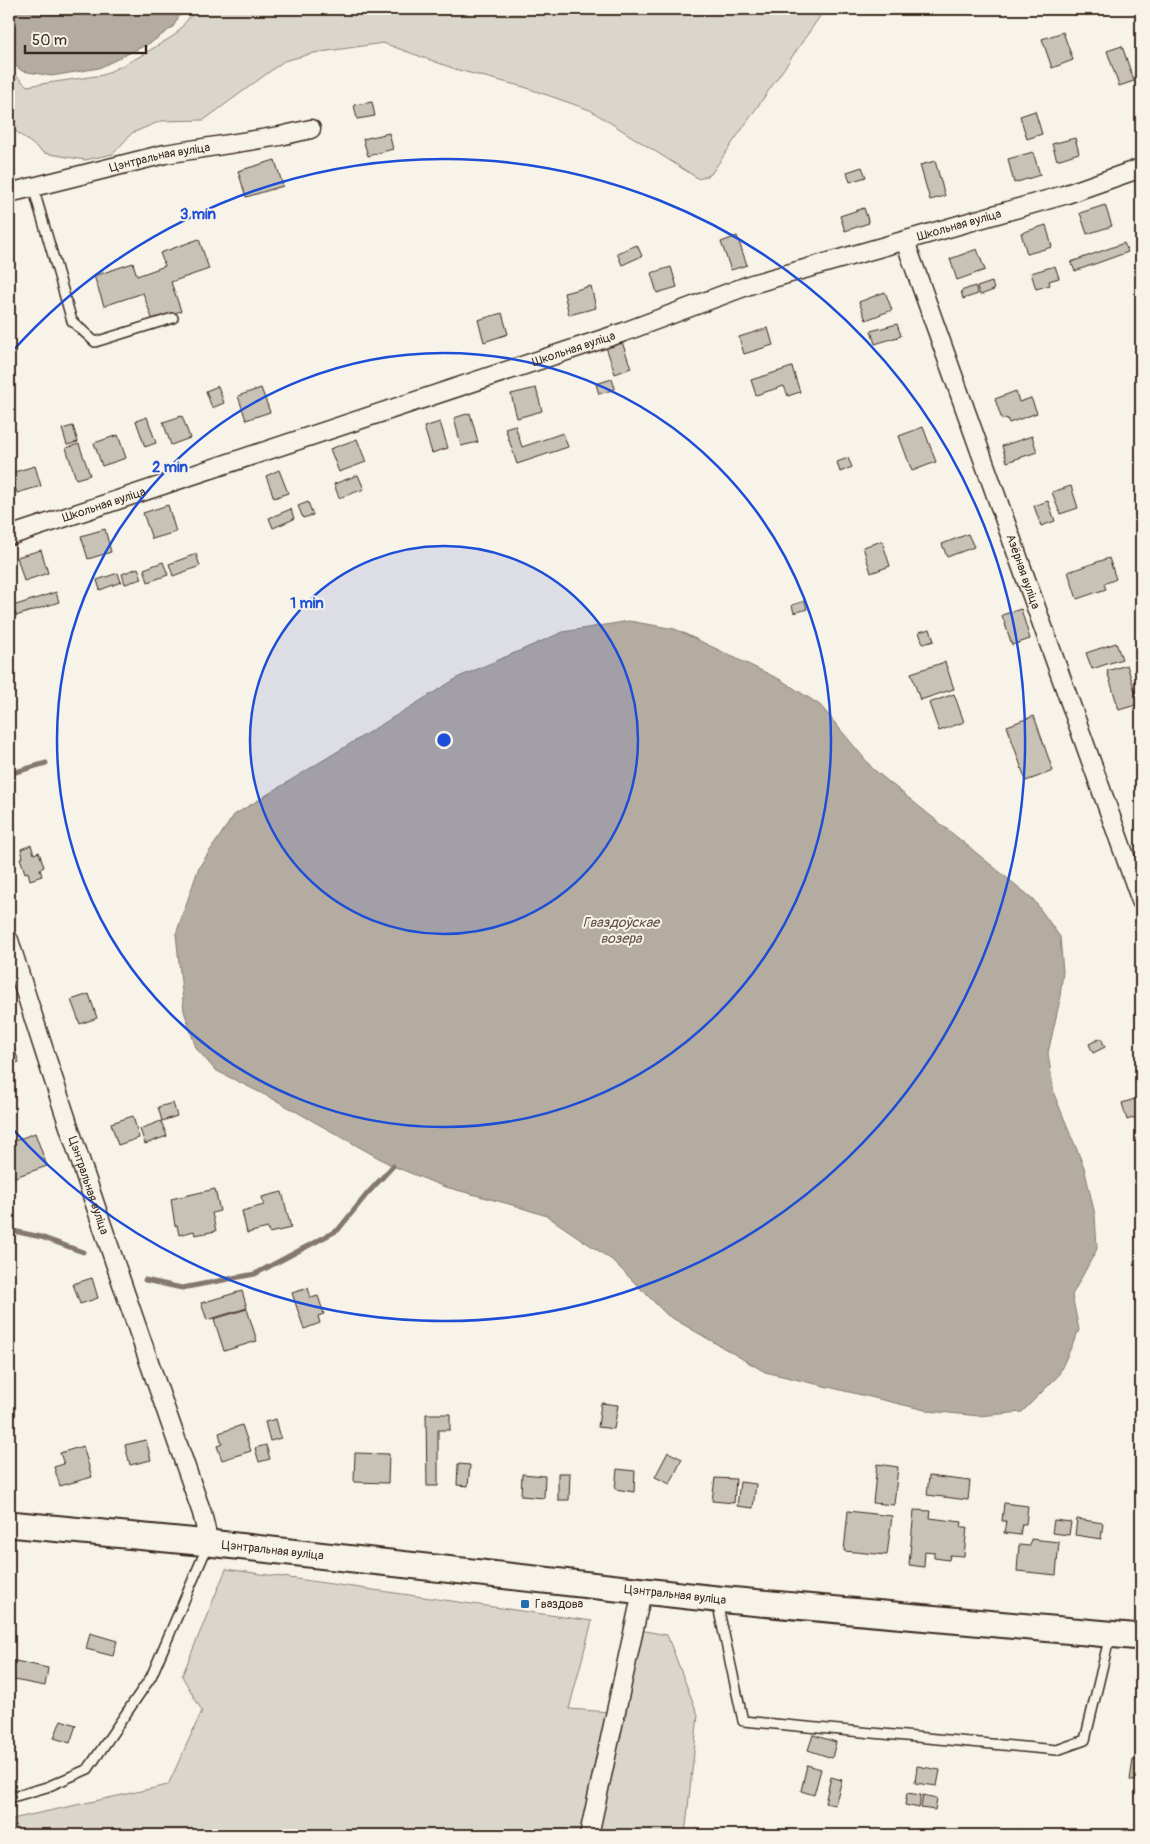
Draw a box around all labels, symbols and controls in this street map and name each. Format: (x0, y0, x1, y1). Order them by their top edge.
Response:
scale bar (25, 22, 146, 54)
text: 50 m (32, 31, 67, 50)
street label: Цэнтральная вуліца (108, 140, 212, 176)
text: 3 min (180, 205, 216, 224)
street label: Школьная вуліца (915, 206, 1003, 245)
street label: Школьная вуліца (530, 328, 618, 370)
text: 2 min (152, 458, 188, 477)
street label: Школьная вуліца (61, 484, 148, 526)
street label: Азёрная вуліца (1002, 532, 1043, 611)
text: 1 min (290, 594, 324, 613)
centre of rings (435, 731, 453, 749)
water label: Гваздоўскае возера (583, 914, 661, 947)
street label: Цэнтральная вуліца (65, 1135, 112, 1237)
street label: Цэнтральная вуліца (221, 1537, 325, 1564)
street label: Цэнтральная вуліца (623, 1582, 727, 1608)
place label: Гваздова (535, 1597, 584, 1612)
marker: Гваздова (519, 1598, 531, 1610)

